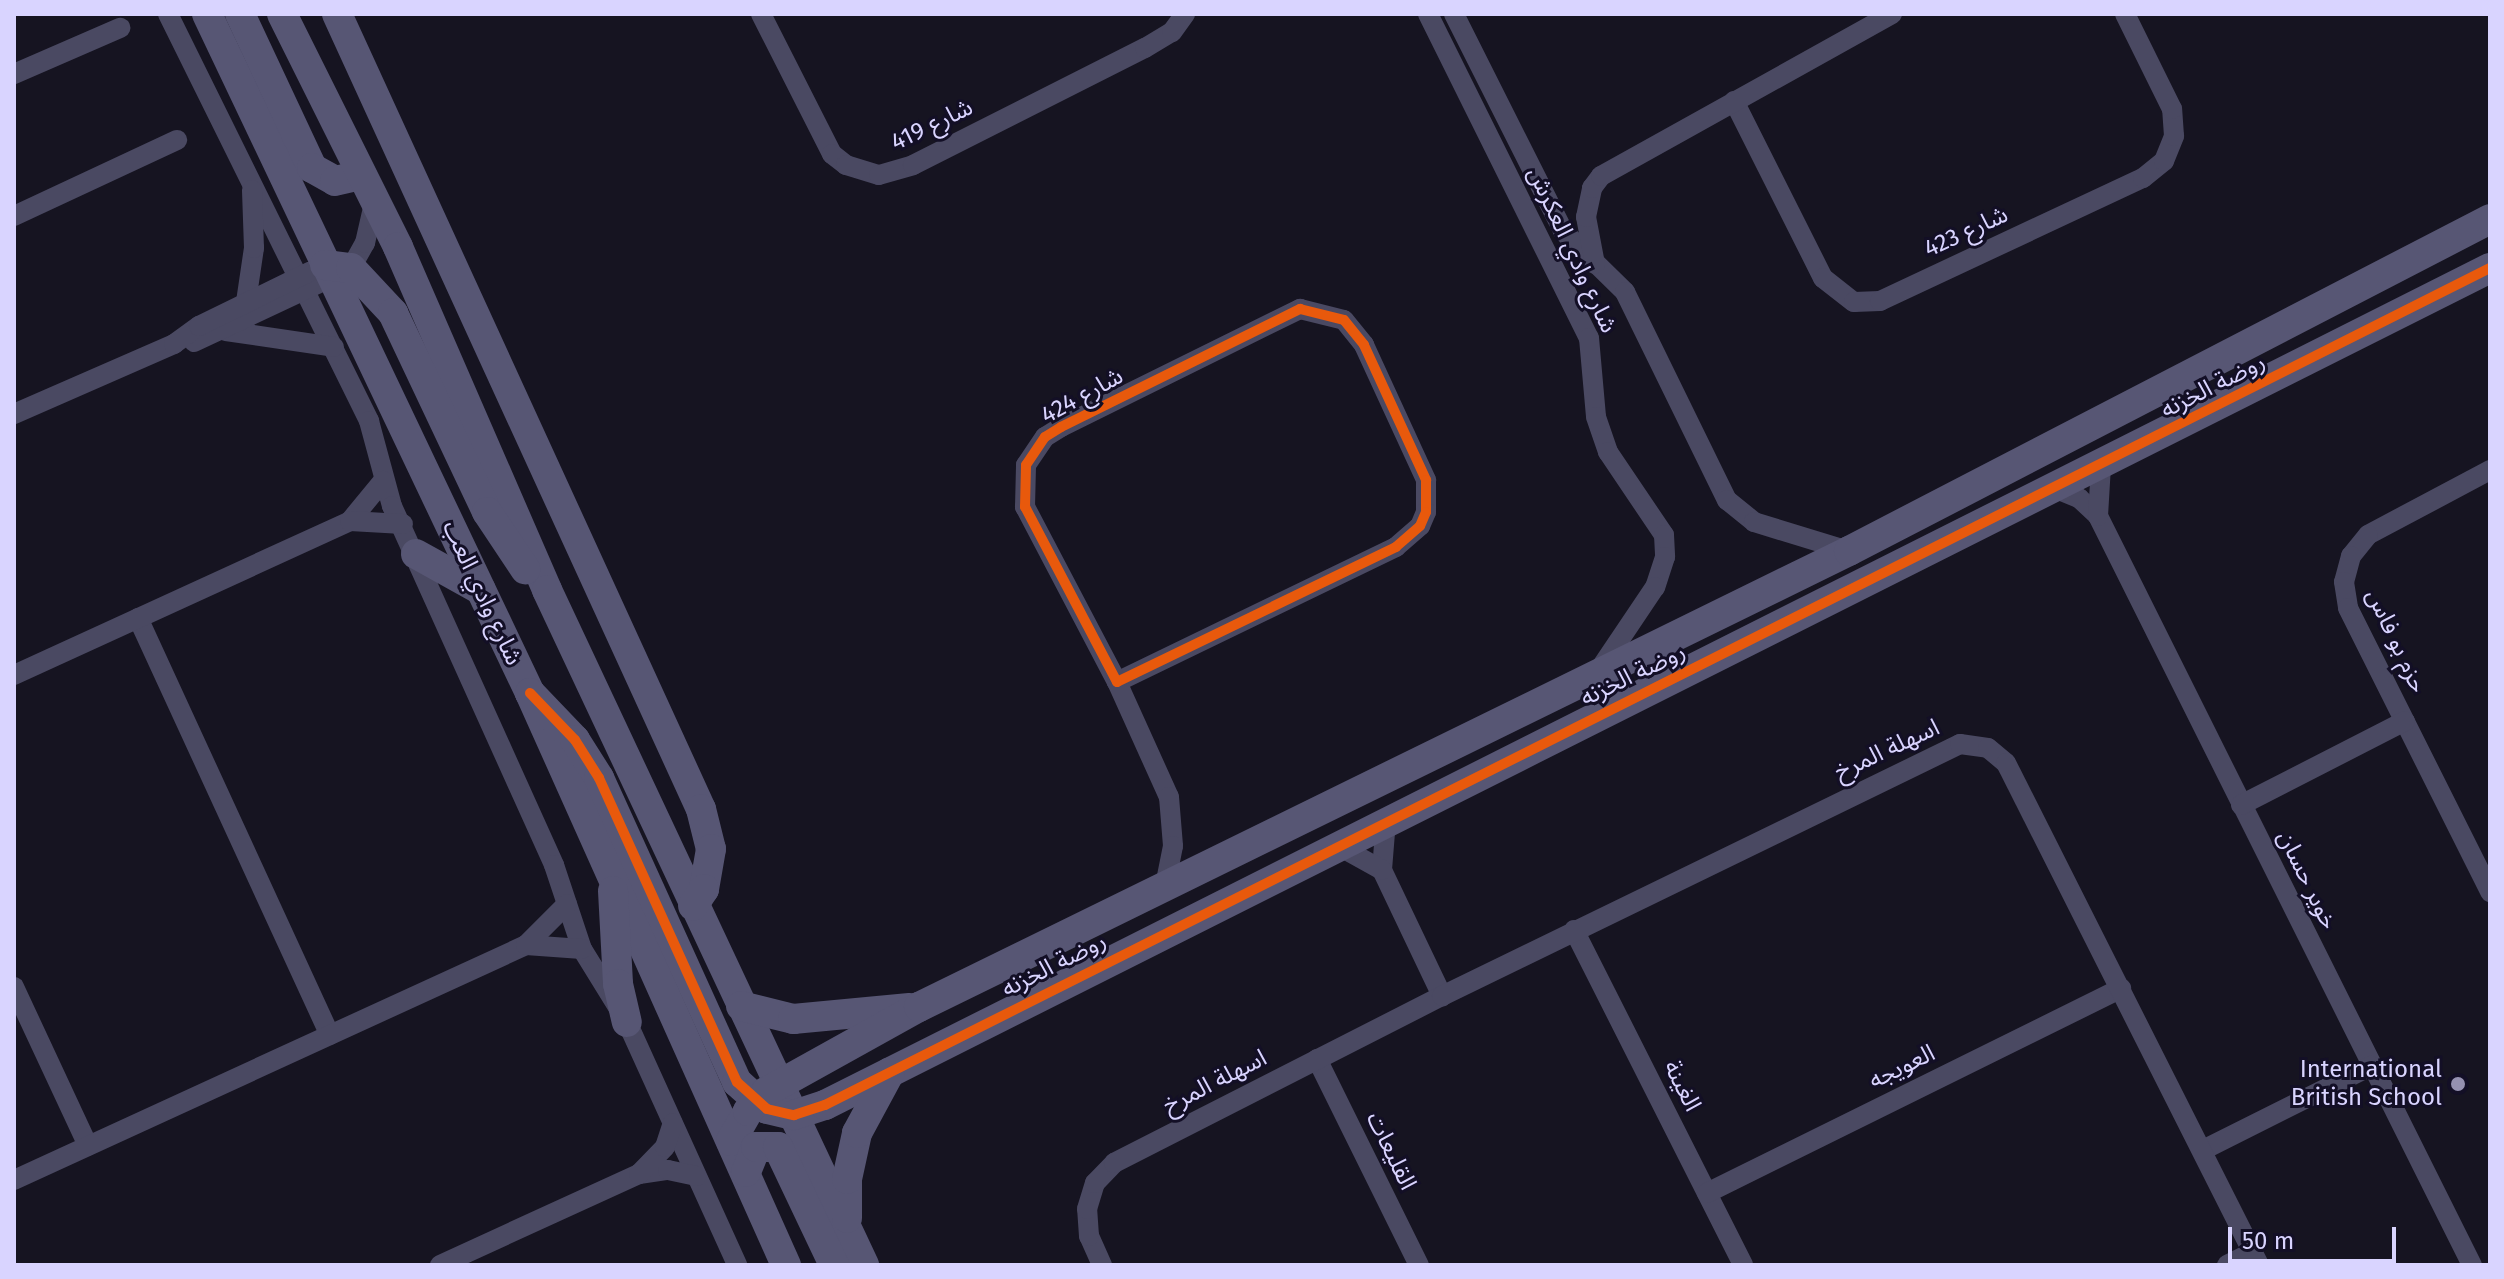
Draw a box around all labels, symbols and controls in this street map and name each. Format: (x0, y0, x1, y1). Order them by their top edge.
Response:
street label: شارع 419 (886, 93, 978, 157)
street label: شارع وادي العكرش (1521, 162, 1623, 338)
street label: شارع 423 (1920, 200, 2012, 264)
street label: روضة الخزنه (2156, 347, 2270, 425)
street label: شارع 424 (1036, 362, 1128, 430)
street label: شارع وادي العب (436, 516, 528, 670)
street label: حزم بو فاس (2359, 584, 2433, 698)
street label: روضة الخزنه (1576, 637, 1690, 713)
street label: اسهلة المرخ (1830, 713, 1944, 787)
street label: خوير حسان (2271, 826, 2343, 934)
street label: روضة الخزنه (997, 926, 1111, 1004)
street label: العويجه (1864, 1039, 1940, 1095)
street label: اسهلة المرخ (1158, 1044, 1272, 1120)
street label: الغينة (1657, 1056, 1707, 1116)
place label: International British School (2291, 1056, 2442, 1112)
marker: International British School (2449, 1075, 2467, 1093)
street label: القليعات (1360, 1107, 1422, 1195)
scale bar (2232, 1211, 2400, 1261)
text: 50 m (2242, 1227, 2294, 1255)

